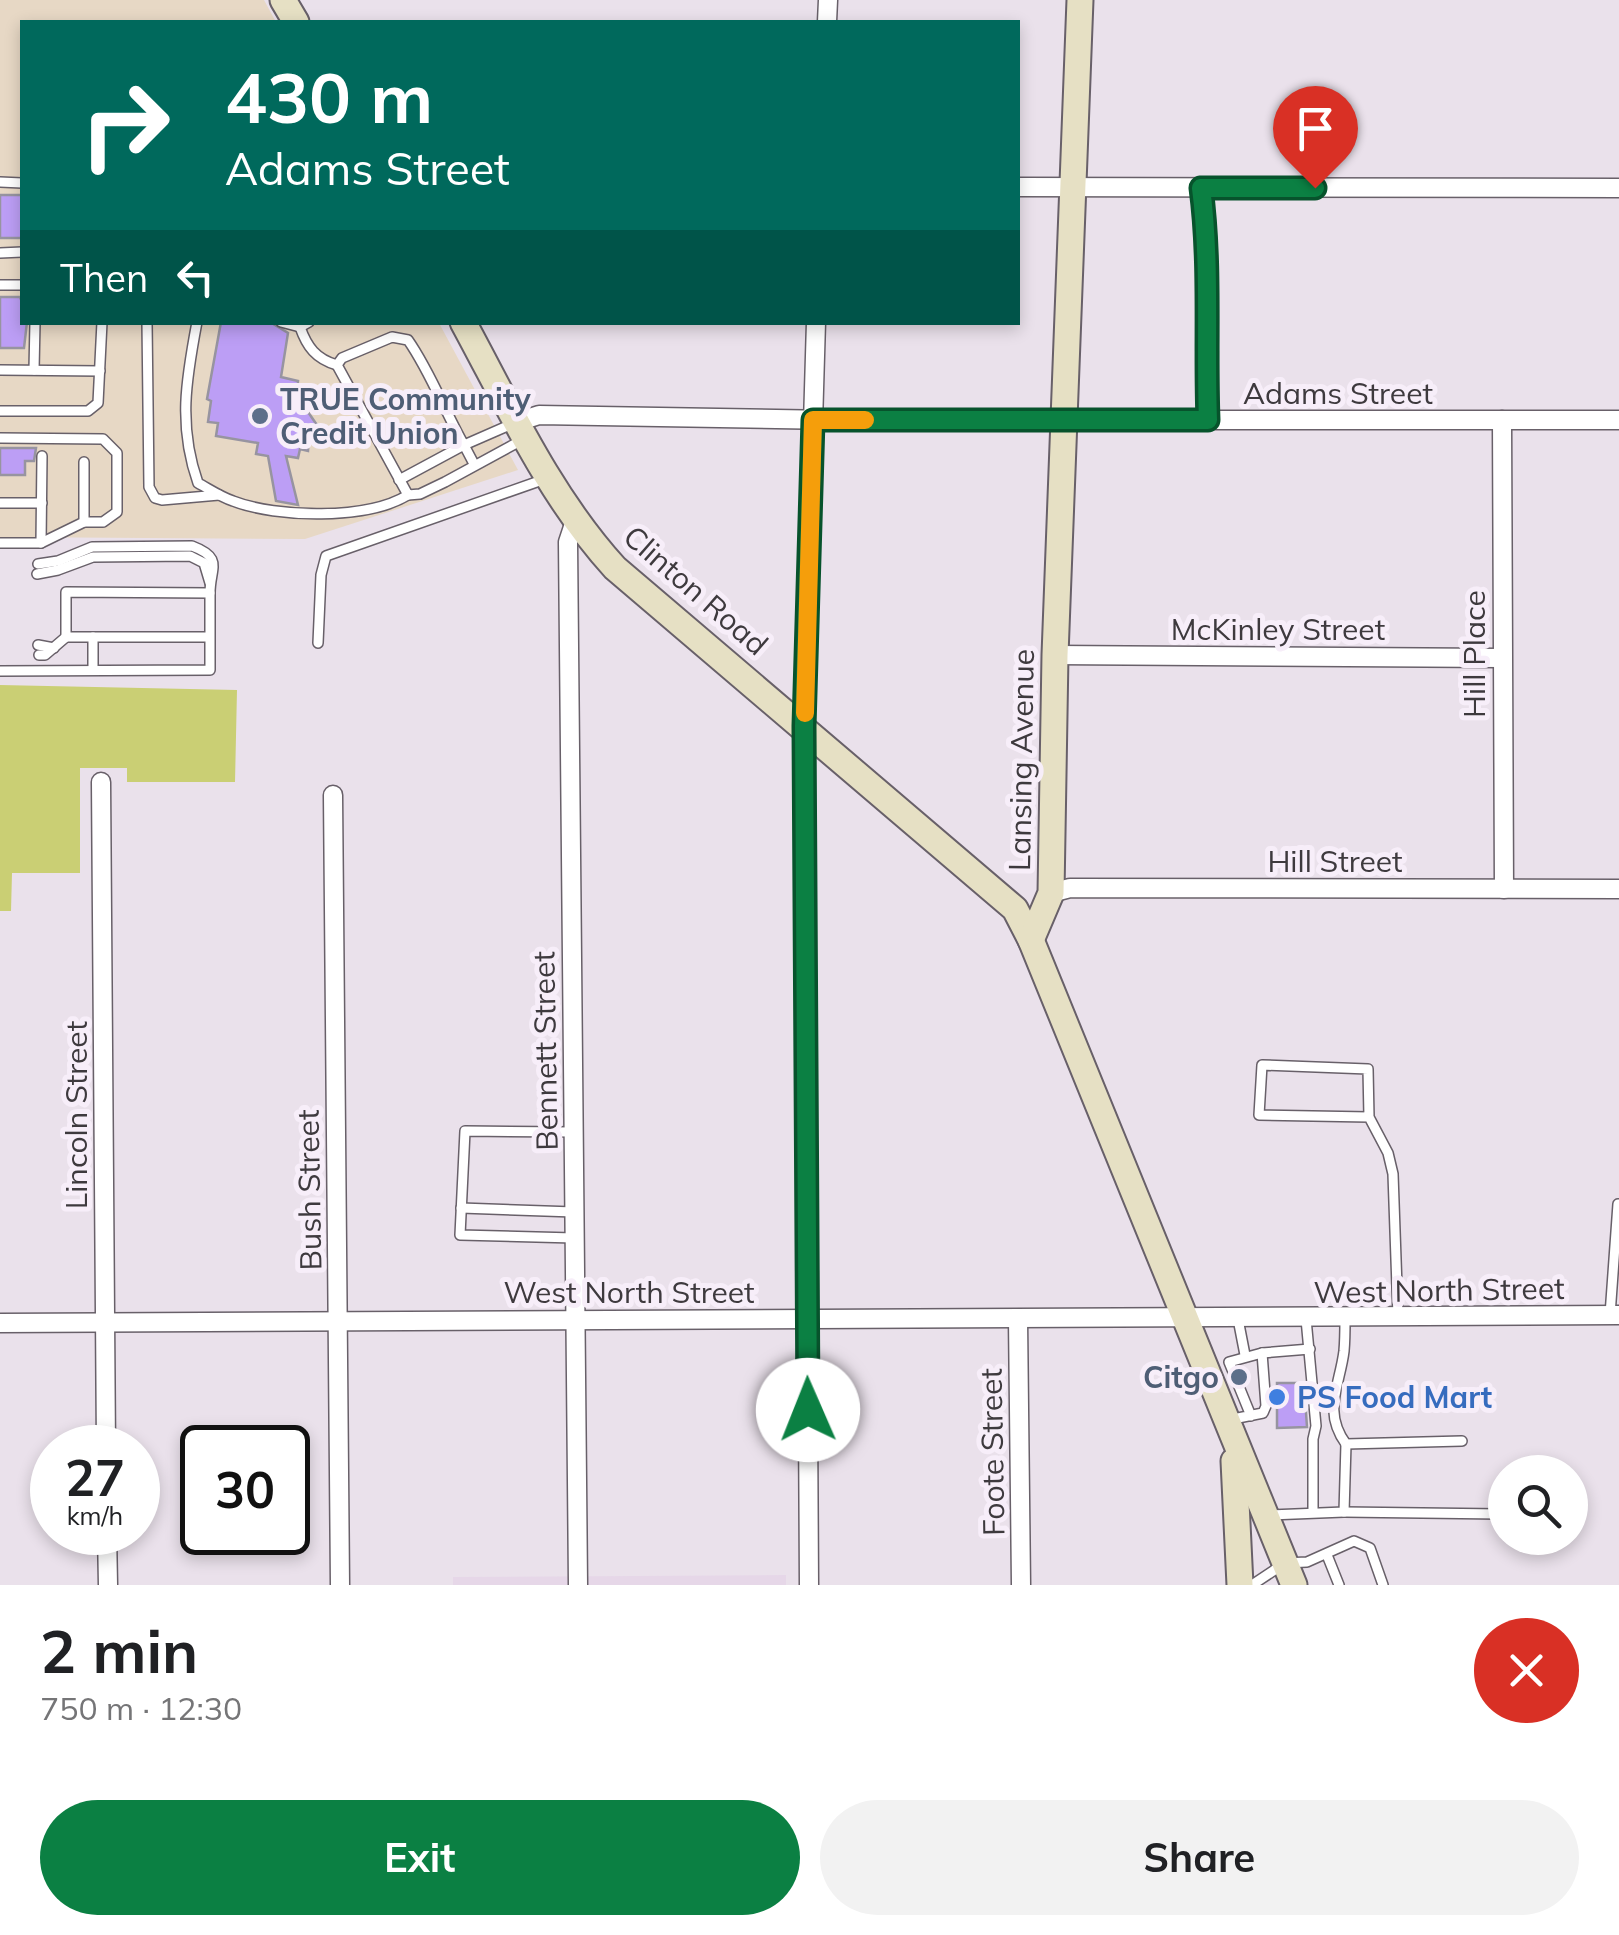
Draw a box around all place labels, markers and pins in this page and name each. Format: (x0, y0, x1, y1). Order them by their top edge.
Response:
pin (1273, 86, 1358, 189)
place label: TRUE Community Credit Union (280, 380, 532, 452)
marker: TRUE Community Credit Union (249, 405, 271, 427)
place label: Citgo (1143, 1358, 1219, 1396)
marker: Citgo (1228, 1366, 1250, 1388)
place label: PS Food Mart (1297, 1378, 1492, 1416)
marker: PS Food Mart (1266, 1386, 1288, 1408)

